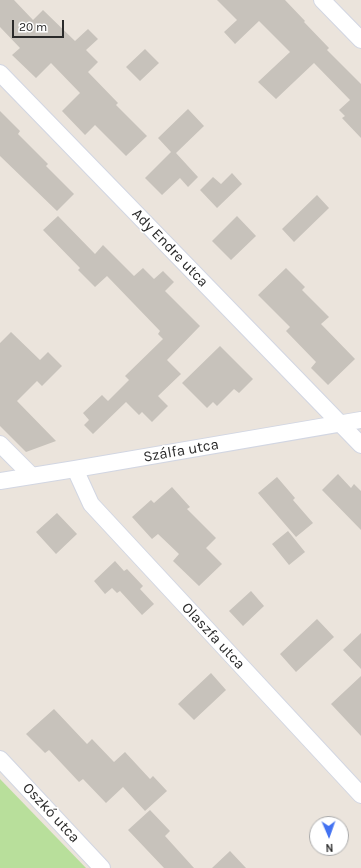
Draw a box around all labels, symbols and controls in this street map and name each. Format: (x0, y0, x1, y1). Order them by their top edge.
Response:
scale bar (14, 12, 66, 38)
text: 20 m (19, 20, 47, 34)
street label: Ady Endre utca (128, 205, 212, 291)
street label: Szálfa utca (142, 436, 220, 466)
street label: Olaszfa utca (177, 599, 249, 673)
street label: Oszkó utca (19, 779, 83, 847)
north arrow (309, 816, 349, 856)
text: N (325, 841, 334, 854)

